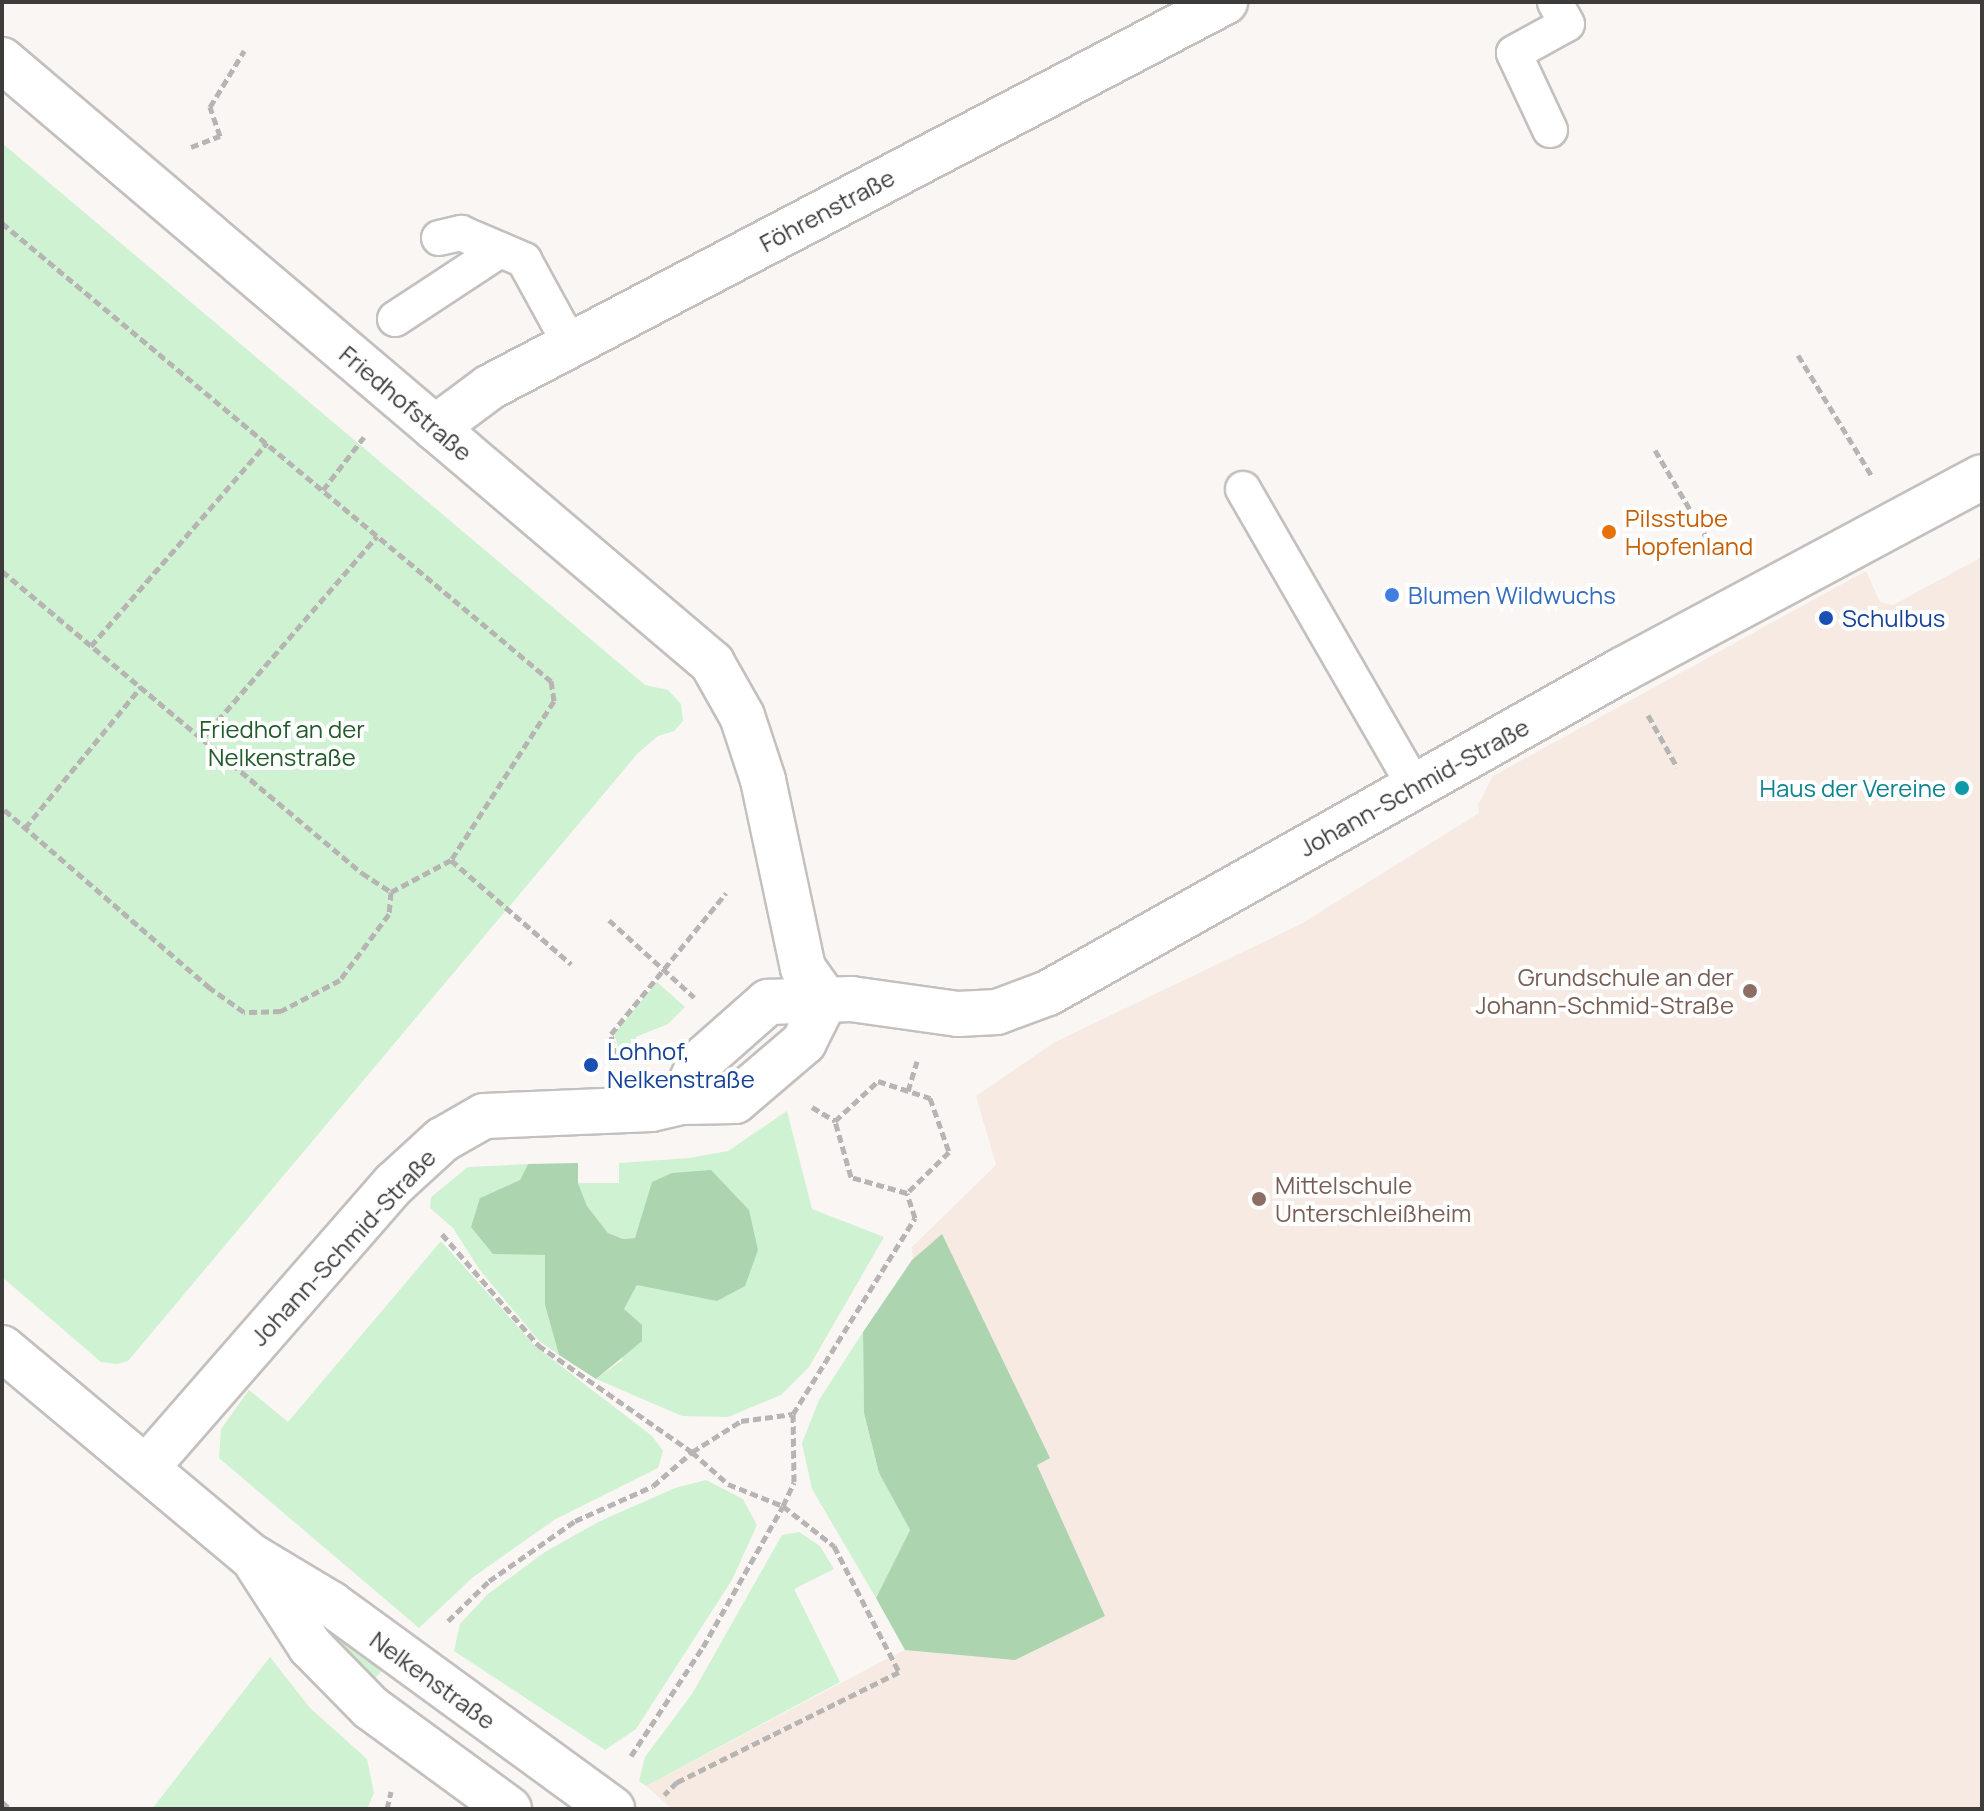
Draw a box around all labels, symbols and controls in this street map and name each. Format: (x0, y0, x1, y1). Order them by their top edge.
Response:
street label: Föhrenstraße (755, 162, 899, 258)
street label: Friedhofstraße (334, 339, 478, 467)
place label: Pilsstube Hopfenland (1625, 504, 1753, 560)
marker: Pilsstube Hopfenland (1600, 523, 1618, 541)
place label: Blumen Wildwuchs (1408, 581, 1616, 609)
marker: Blumen Wildwuchs (1383, 586, 1401, 604)
place label: Schulbus (1842, 604, 1945, 632)
marker: Schulbus (1817, 609, 1835, 627)
street label: Johann-Schmid-Straße (1294, 712, 1534, 862)
park label: Friedhof an der Nelkenstraße (199, 715, 365, 771)
place label: Haus der Vereine (1760, 774, 1946, 802)
marker: Haus der Vereine (1953, 779, 1971, 797)
place label: Grundschule an der Johann-Schmid-Straße (1476, 963, 1734, 1019)
marker: Grundschule an der Johann-Schmid-Straße (1741, 982, 1759, 1000)
place label: Lohhof, Nelkenstraße (607, 1037, 755, 1093)
marker: Lohhof, Nelkenstraße (582, 1056, 600, 1074)
street label: Johann-Schmid-Straße (244, 1143, 442, 1351)
place label: Mittelschule Unterschleißheim (1275, 1171, 1471, 1227)
marker: Mittelschule Unterschleißheim (1250, 1190, 1268, 1208)
street label: Nelkenstraße (365, 1625, 501, 1735)

